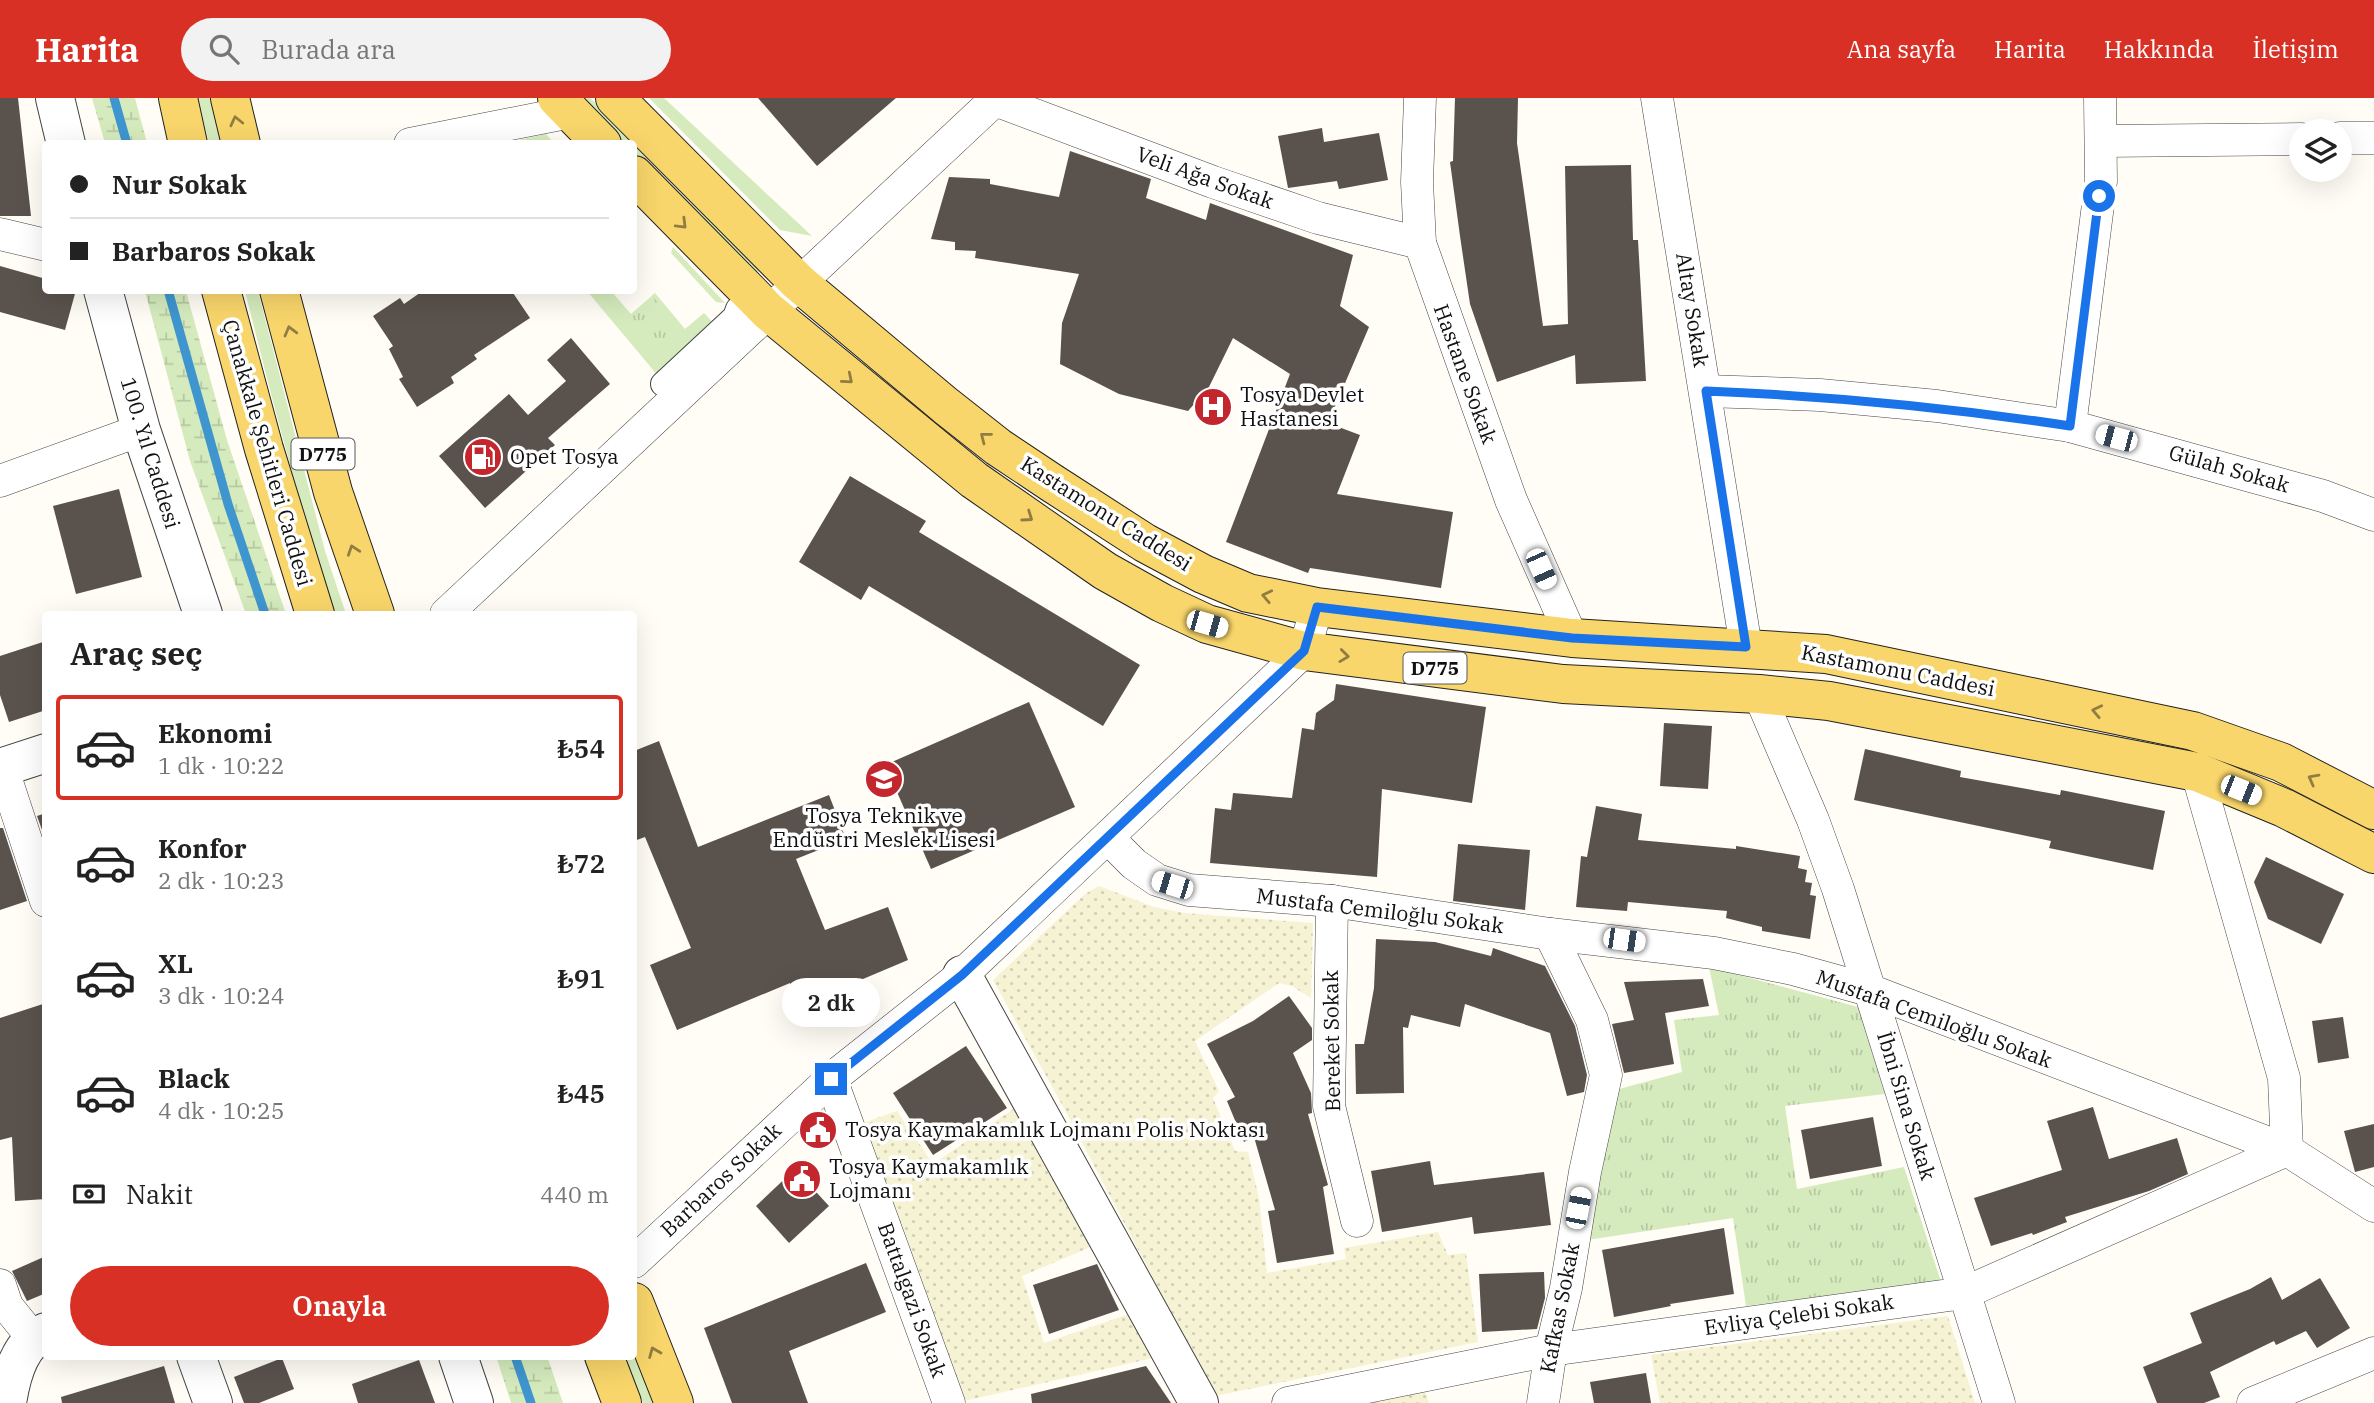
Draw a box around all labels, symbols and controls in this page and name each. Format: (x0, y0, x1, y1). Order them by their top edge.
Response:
search box (181, 18, 671, 81)
text: Harita (35, 28, 139, 71)
icon: search (205, 30, 243, 68)
text: Burada ara (261, 32, 396, 66)
text: Ana sayfa (1847, 33, 1956, 65)
text: Harita (1994, 33, 2066, 65)
text: Hakkında (2104, 33, 2214, 65)
text: İletişim (2252, 33, 2339, 65)
one-way arrow (229, 115, 244, 127)
map controls (2289, 119, 2352, 182)
button: layers (2289, 119, 2352, 182)
street label: Veli Ağa Sokak (1133, 139, 1279, 215)
text: Nur Sokak (112, 167, 247, 201)
route start (2083, 180, 2115, 212)
one-way arrow (673, 216, 686, 229)
text: Barbaros Sokak (112, 234, 315, 268)
street label: Altay Sokak (1670, 251, 1716, 370)
street label: Hastane Sokak (1428, 300, 1504, 448)
street label: Çanakkale Şehitleri Caddesi (216, 316, 319, 589)
one-way arrow (284, 325, 298, 337)
one-way arrow (839, 371, 852, 383)
street label: 100. Yıl Caddesi (115, 374, 187, 532)
place label: Tosya Devlet Hastanesi (1240, 380, 1364, 432)
hospital icon: Tosya Devlet Hastanesi (1192, 386, 1234, 428)
car (2093, 422, 2140, 454)
one-way arrow (981, 433, 993, 446)
fuel station icon: Opet Tosya (462, 436, 504, 478)
street label: Gülah Sokak (2166, 437, 2293, 499)
road number: D775 (292, 438, 354, 470)
place label: Opet Tosya (510, 442, 619, 470)
street label: Kastamonu Caddesi (1016, 449, 1197, 577)
one-way arrow (1020, 509, 1033, 521)
one-way arrow (347, 544, 361, 556)
car (1523, 546, 1560, 592)
one-way arrow (1261, 590, 1273, 605)
car (1184, 608, 1231, 640)
text: Araç seç (70, 632, 202, 674)
street label: Kastamonu Caddesi (1799, 638, 1997, 703)
one-way arrow (1338, 649, 1350, 664)
road number: D775 (1404, 652, 1466, 684)
one-way arrow (2091, 705, 2103, 720)
icon: car (74, 716, 137, 779)
text: Ekonomi (158, 716, 272, 750)
text: ₺54 (557, 731, 605, 765)
text: 1 dk · 10:22 (158, 750, 285, 780)
school or university icon: Tosya Teknik ve Endüstri Meslek Lisesi (863, 758, 905, 800)
car (2218, 772, 2265, 808)
one-way arrow (2308, 773, 2321, 787)
place label: Tosya Teknik ve Endüstri Meslek Lisesi (773, 801, 995, 853)
icon: car (74, 831, 137, 894)
text: Konfor (158, 831, 247, 865)
text: ₺72 (557, 846, 605, 880)
text: 2 dk · 10:23 (158, 865, 285, 895)
car (1149, 869, 1196, 901)
street label: Mustafa Cemiloğlu Sokak (1255, 881, 1506, 939)
car (1602, 927, 1647, 953)
icon: car (74, 946, 137, 1009)
text: XL (158, 946, 193, 980)
text: ₺91 (557, 961, 605, 995)
street label: Mustafa Cemiloğlu Sokak (1813, 962, 2057, 1074)
street label: Bereket Sokak (1316, 969, 1346, 1112)
callout: 2 dk (782, 978, 880, 1026)
text: 3 dk · 10:24 (158, 980, 285, 1010)
text: 2 dk (807, 987, 855, 1017)
street label: İbni Sina Sokak (1871, 1028, 1943, 1184)
icon: car (74, 1061, 137, 1124)
text: Black (158, 1061, 230, 1095)
route end (815, 1063, 847, 1095)
text: ₺45 (557, 1076, 605, 1110)
text: 4 dk · 10:25 (158, 1095, 285, 1125)
public building icon: Tosya Kaymakamlık Lojmanı Polis Noktası (797, 1109, 839, 1151)
street label: Barbaros Sokak (654, 1115, 787, 1243)
place label: Tosya Kaymakamlık Lojmanı Polis Noktası (845, 1115, 1265, 1143)
place label: Tosya Kaymakamlık Lojmanı (829, 1152, 1029, 1204)
public building icon: Tosya Kaymakamlık Lojmanı (781, 1158, 823, 1200)
icon: cash (70, 1175, 108, 1213)
text: Nakit (126, 1177, 193, 1211)
text: 440 m (540, 1179, 609, 1209)
car (1564, 1185, 1593, 1231)
street label: Battalgazi Sokak (872, 1218, 954, 1382)
street label: Kafkas Sokak (1533, 1240, 1586, 1375)
button: Onayla (70, 1266, 609, 1346)
street label: Evliya Çelebi Sokak (1702, 1287, 1896, 1341)
one-way arrow (648, 1347, 662, 1359)

